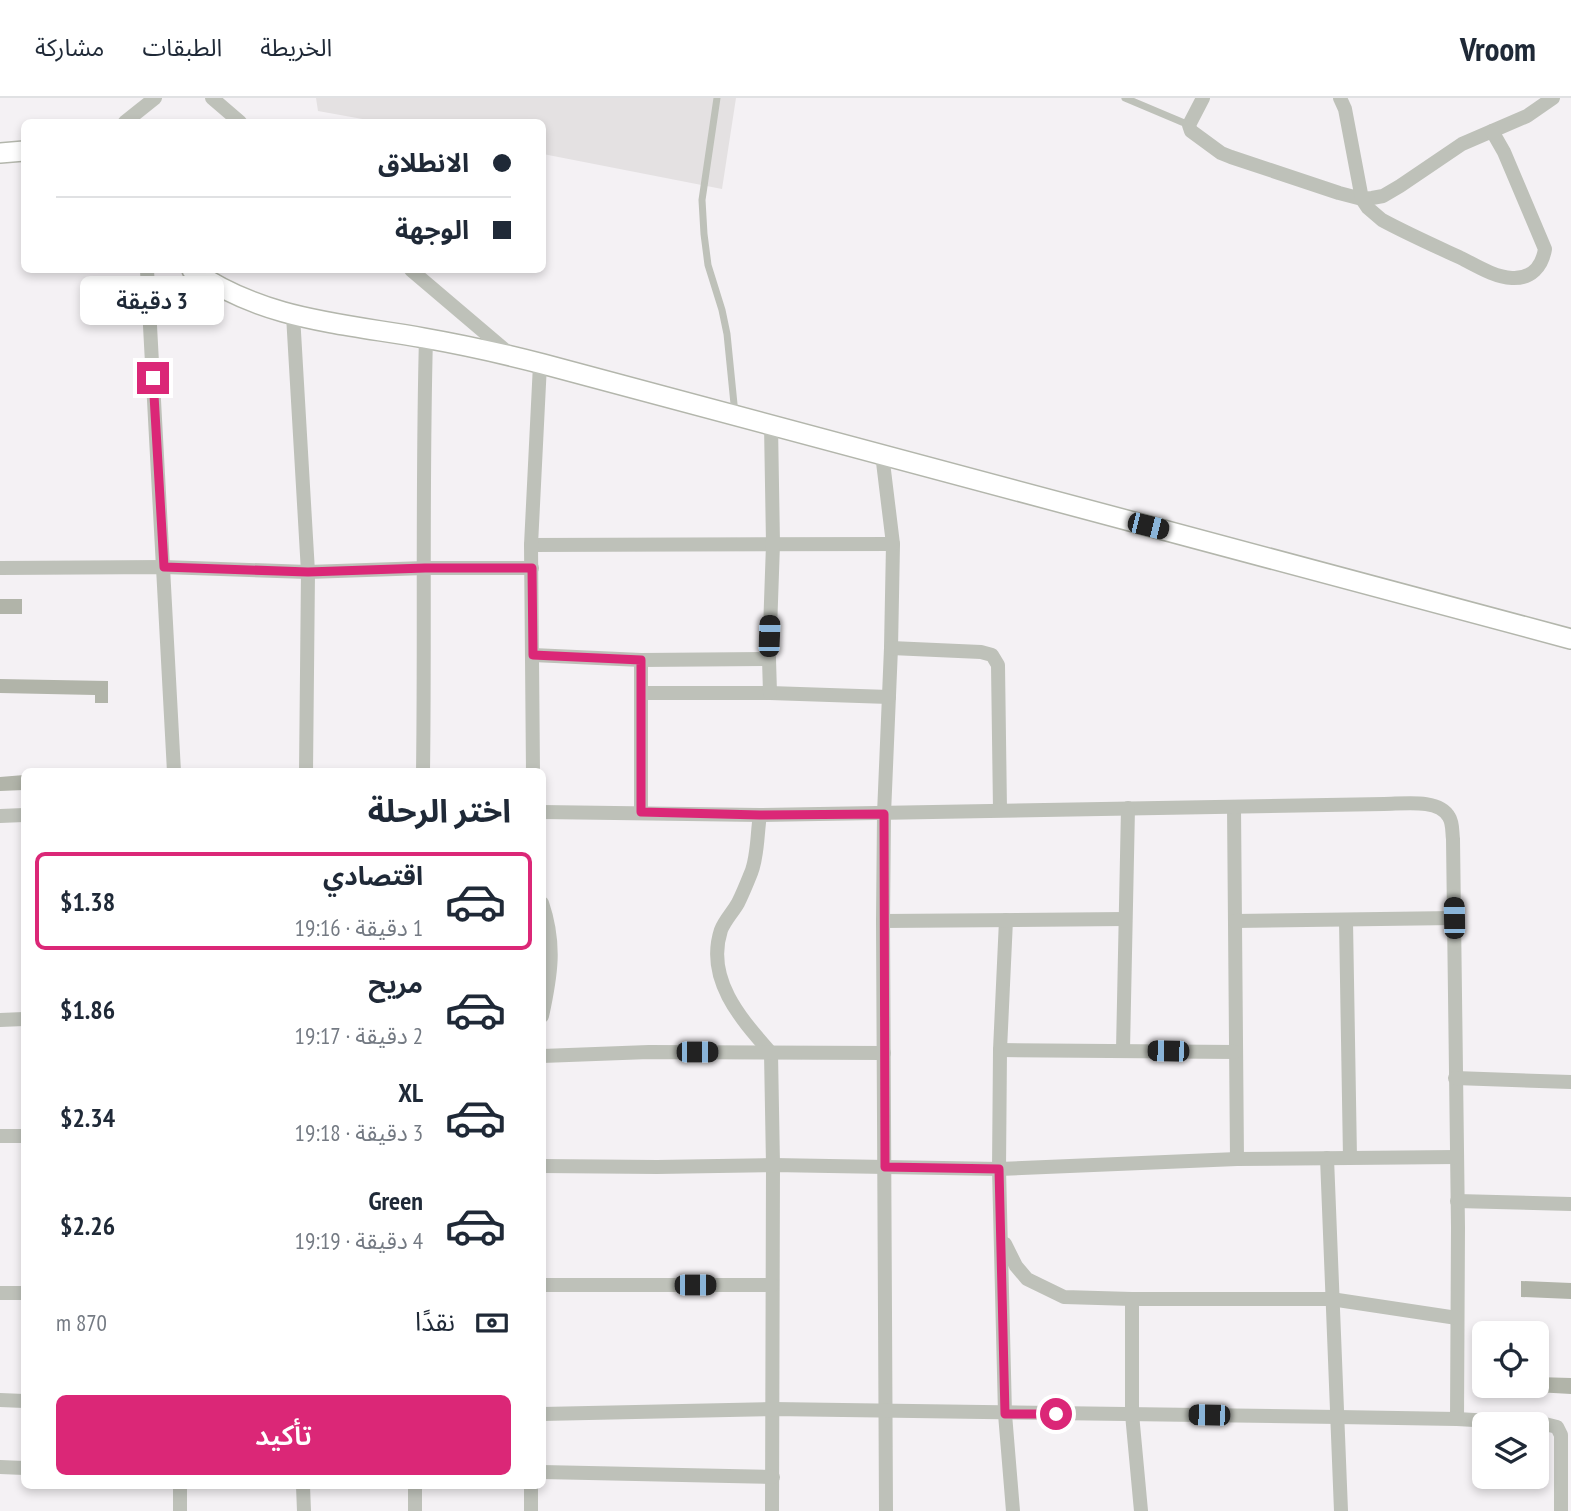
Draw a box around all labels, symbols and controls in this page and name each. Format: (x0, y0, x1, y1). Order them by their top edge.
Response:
text: Vroom (1460, 27, 1536, 70)
text: مشاركة (35, 32, 104, 63)
text: الطبقات (142, 32, 222, 63)
text: الخريطة (260, 32, 332, 63)
text: الانطلاق (378, 146, 469, 179)
text: الوجهة (395, 213, 469, 246)
callout: 3 دقيقة (81, 276, 225, 326)
text: 3 دقيقة (116, 286, 188, 315)
route end (137, 362, 169, 394)
car (1126, 511, 1171, 541)
car (758, 615, 781, 657)
text: اختر الرحلة (368, 789, 511, 831)
text: اقتصادي (323, 859, 423, 892)
icon: car (444, 870, 507, 933)
text: $1.38 (60, 885, 115, 918)
car (1444, 897, 1465, 939)
text: 1 دقيقة · 19:16 (295, 913, 423, 942)
text: مريح (368, 967, 423, 1000)
icon: car (444, 978, 507, 1041)
text: $1.86 (60, 993, 115, 1026)
text: 2 دقيقة · 19:17 (295, 1021, 423, 1050)
car (1147, 1040, 1190, 1062)
car (677, 1042, 719, 1063)
text: XL (398, 1076, 423, 1109)
icon: car (444, 1086, 507, 1149)
text: $2.34 (60, 1101, 115, 1134)
text: 3 دقيقة · 19:18 (295, 1118, 423, 1147)
text: Green (368, 1184, 423, 1217)
icon: car (444, 1194, 507, 1257)
text: $2.26 (60, 1209, 115, 1242)
text: 4 دقيقة · 19:19 (295, 1226, 423, 1255)
car (675, 1275, 717, 1296)
icon: cash (473, 1304, 511, 1342)
text: نقدًا (415, 1305, 455, 1338)
text: 870 m (56, 1308, 107, 1337)
map controls (1472, 1321, 1549, 1489)
button: locate (1472, 1321, 1549, 1398)
button: تأكيد (56, 1395, 511, 1475)
route start (1040, 1398, 1072, 1430)
car (1188, 1404, 1231, 1426)
button: layers (1472, 1412, 1549, 1489)

